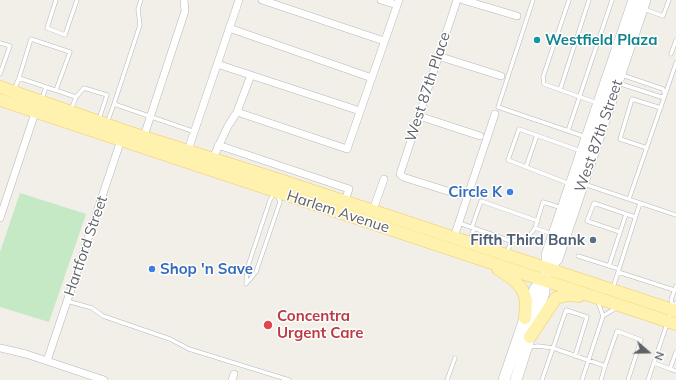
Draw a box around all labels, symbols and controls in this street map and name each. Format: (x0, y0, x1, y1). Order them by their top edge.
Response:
street label: West 87th Place (402, 30, 454, 144)
place label: Westfield Plaza (545, 31, 657, 49)
marker: Westfield Plaza (532, 35, 542, 45)
street label: West 87th Street (571, 77, 627, 195)
place label: Circle K (448, 183, 502, 201)
street label: Harlem Avenue (284, 187, 392, 237)
marker: Circle K (505, 187, 515, 197)
street label: Hartford Street (60, 194, 112, 298)
place label: Fifth Third Bank (470, 231, 585, 249)
marker: Fifth Third Bank (588, 235, 598, 245)
place label: Shop 'n Save (160, 260, 253, 278)
marker: Shop 'n Save (147, 264, 157, 274)
place label: Concentra Urgent Care (277, 307, 364, 342)
marker: Concentra Urgent Care (262, 319, 274, 331)
north arrow (628, 332, 668, 372)
text: N (651, 350, 667, 362)

